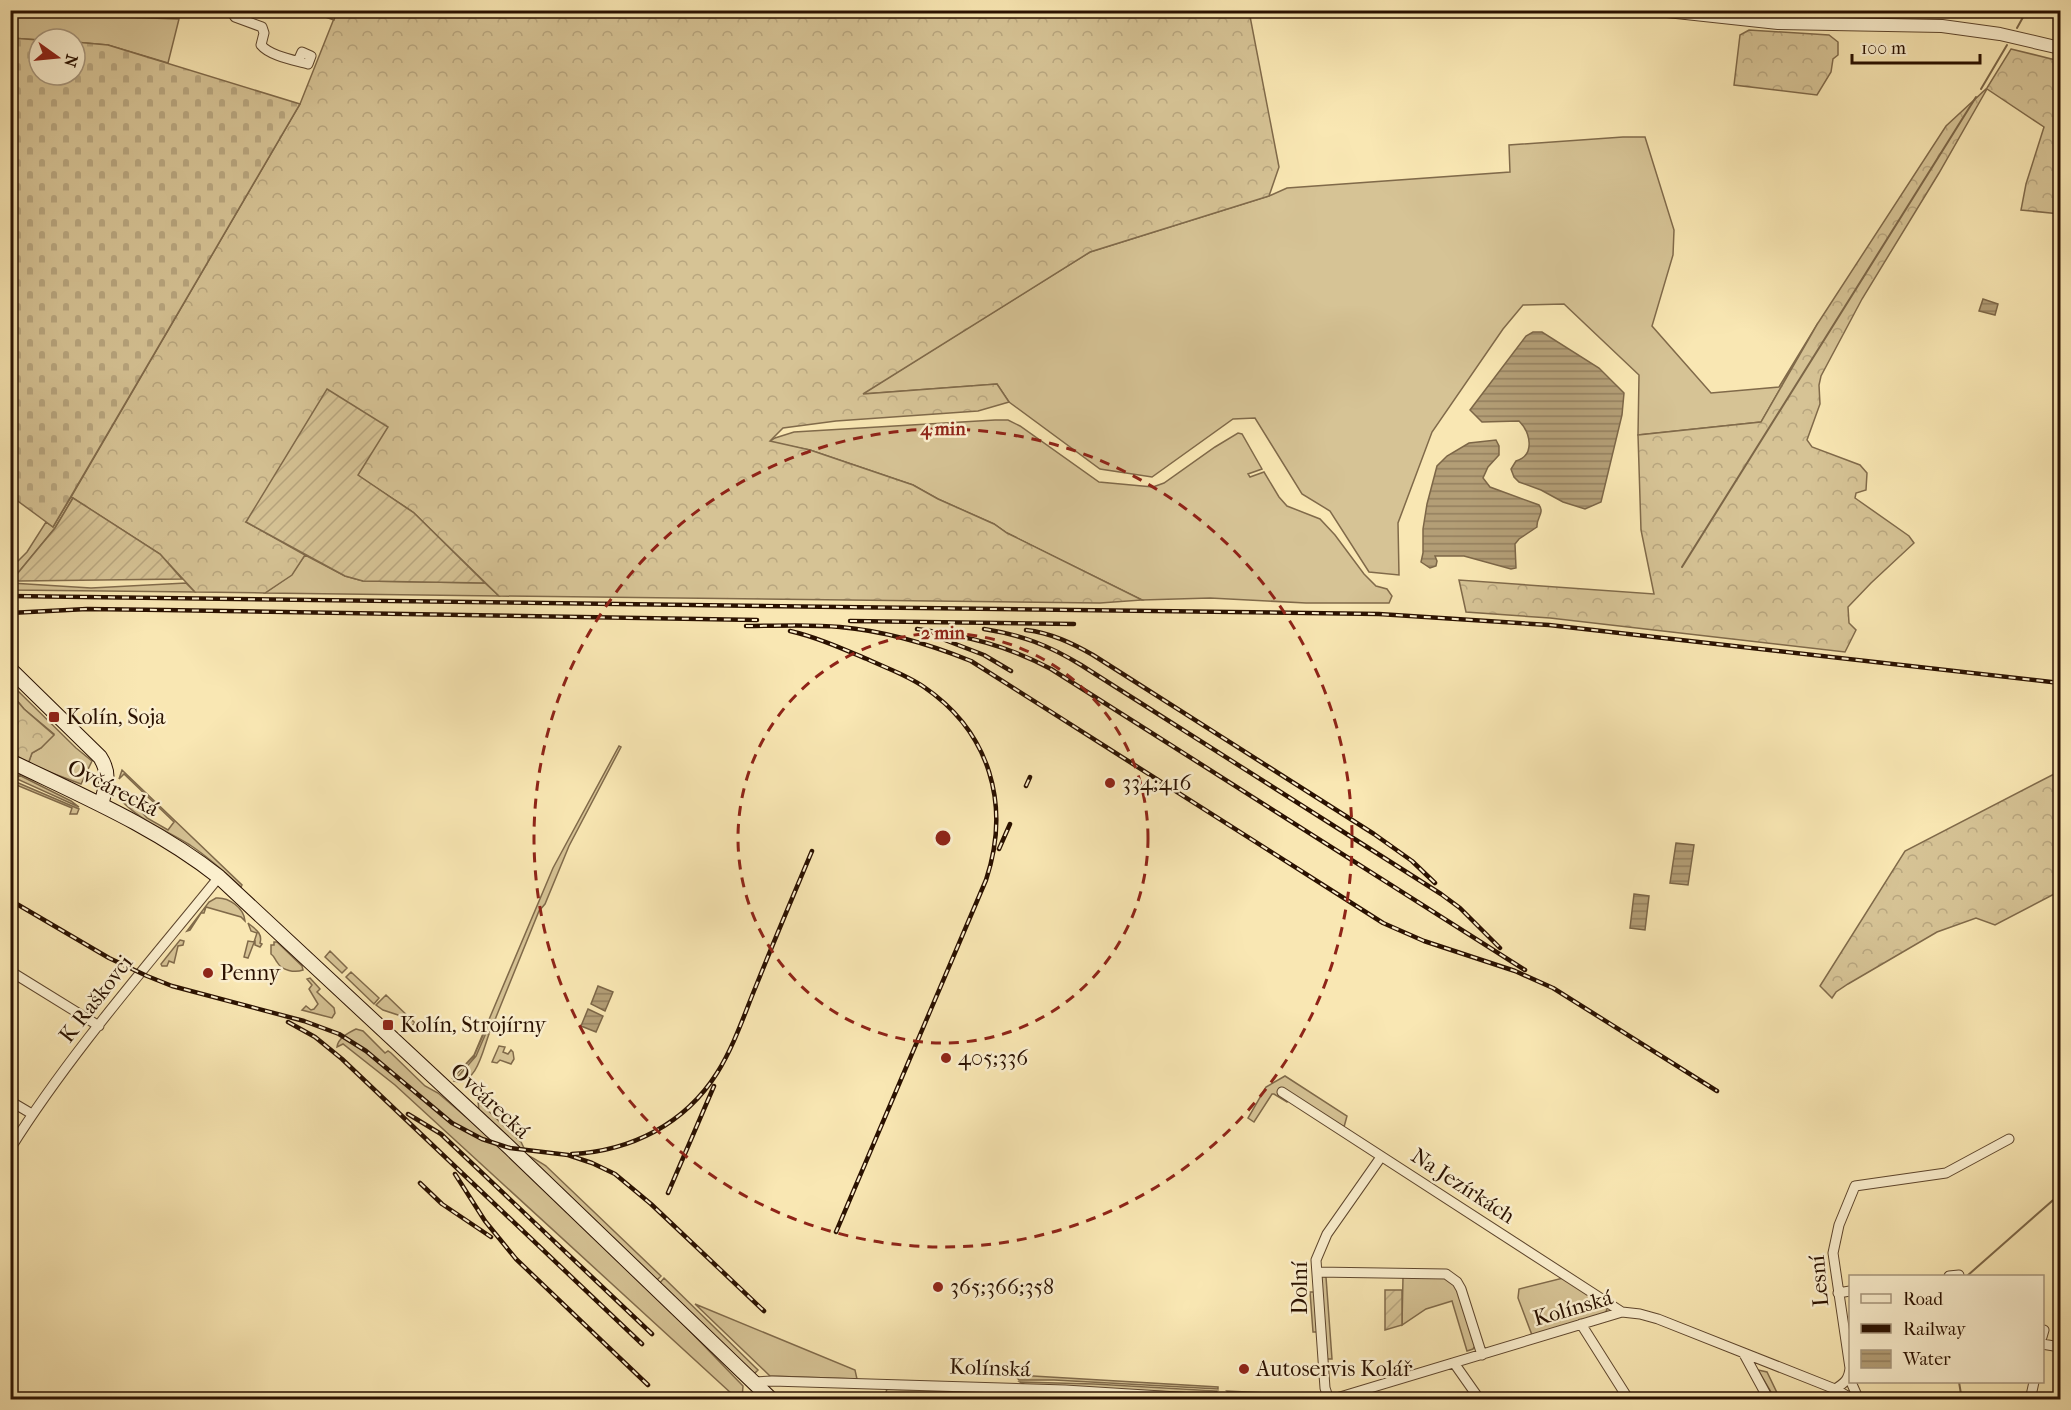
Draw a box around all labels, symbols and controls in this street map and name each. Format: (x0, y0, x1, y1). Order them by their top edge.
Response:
north arrow (27, 27, 87, 87)
scale bar (1852, 27, 1980, 65)
text: 100 m (1861, 38, 1906, 59)
text: N (60, 52, 82, 70)
text: 4 min (919, 419, 966, 440)
text: 2 min (921, 623, 965, 644)
place label: Kolín, Soja (66, 704, 166, 730)
marker: Kolín, Soja (47, 710, 61, 724)
street label: Ovčárecká (63, 754, 164, 822)
place label: 334;416 (1122, 770, 1191, 796)
marker: 334;416 (1103, 776, 1117, 790)
centre of rings (933, 828, 953, 848)
street label: K Raškovci (54, 950, 139, 1048)
place label: Penny (220, 960, 282, 986)
marker: Penny (201, 966, 215, 980)
place label: Kolín, Strojírny (400, 1012, 547, 1038)
marker: Kolín, Strojírny (381, 1018, 395, 1032)
place label: 405;336 (958, 1045, 1028, 1071)
marker: 405;336 (939, 1051, 953, 1065)
street label: Ovčárecká (445, 1058, 536, 1145)
street label: Na Jezírkách (1406, 1143, 1520, 1230)
street label: Lesní (1804, 1254, 1834, 1308)
street label: Dolní (1287, 1261, 1313, 1315)
place label: 365;366;358 (950, 1274, 1054, 1300)
legend (1849, 1275, 2044, 1383)
marker: 365;366;358 (931, 1280, 945, 1294)
street label: Kolínská (1530, 1284, 1617, 1332)
text: Road (1903, 1289, 1943, 1310)
text: Railway (1903, 1319, 1967, 1340)
text: Water (1902, 1349, 1951, 1370)
street label: Kolínská (949, 1354, 1032, 1382)
place label: Autoservis Kolář (1255, 1356, 1413, 1382)
marker: Autoservis Kolář (1237, 1362, 1251, 1376)

